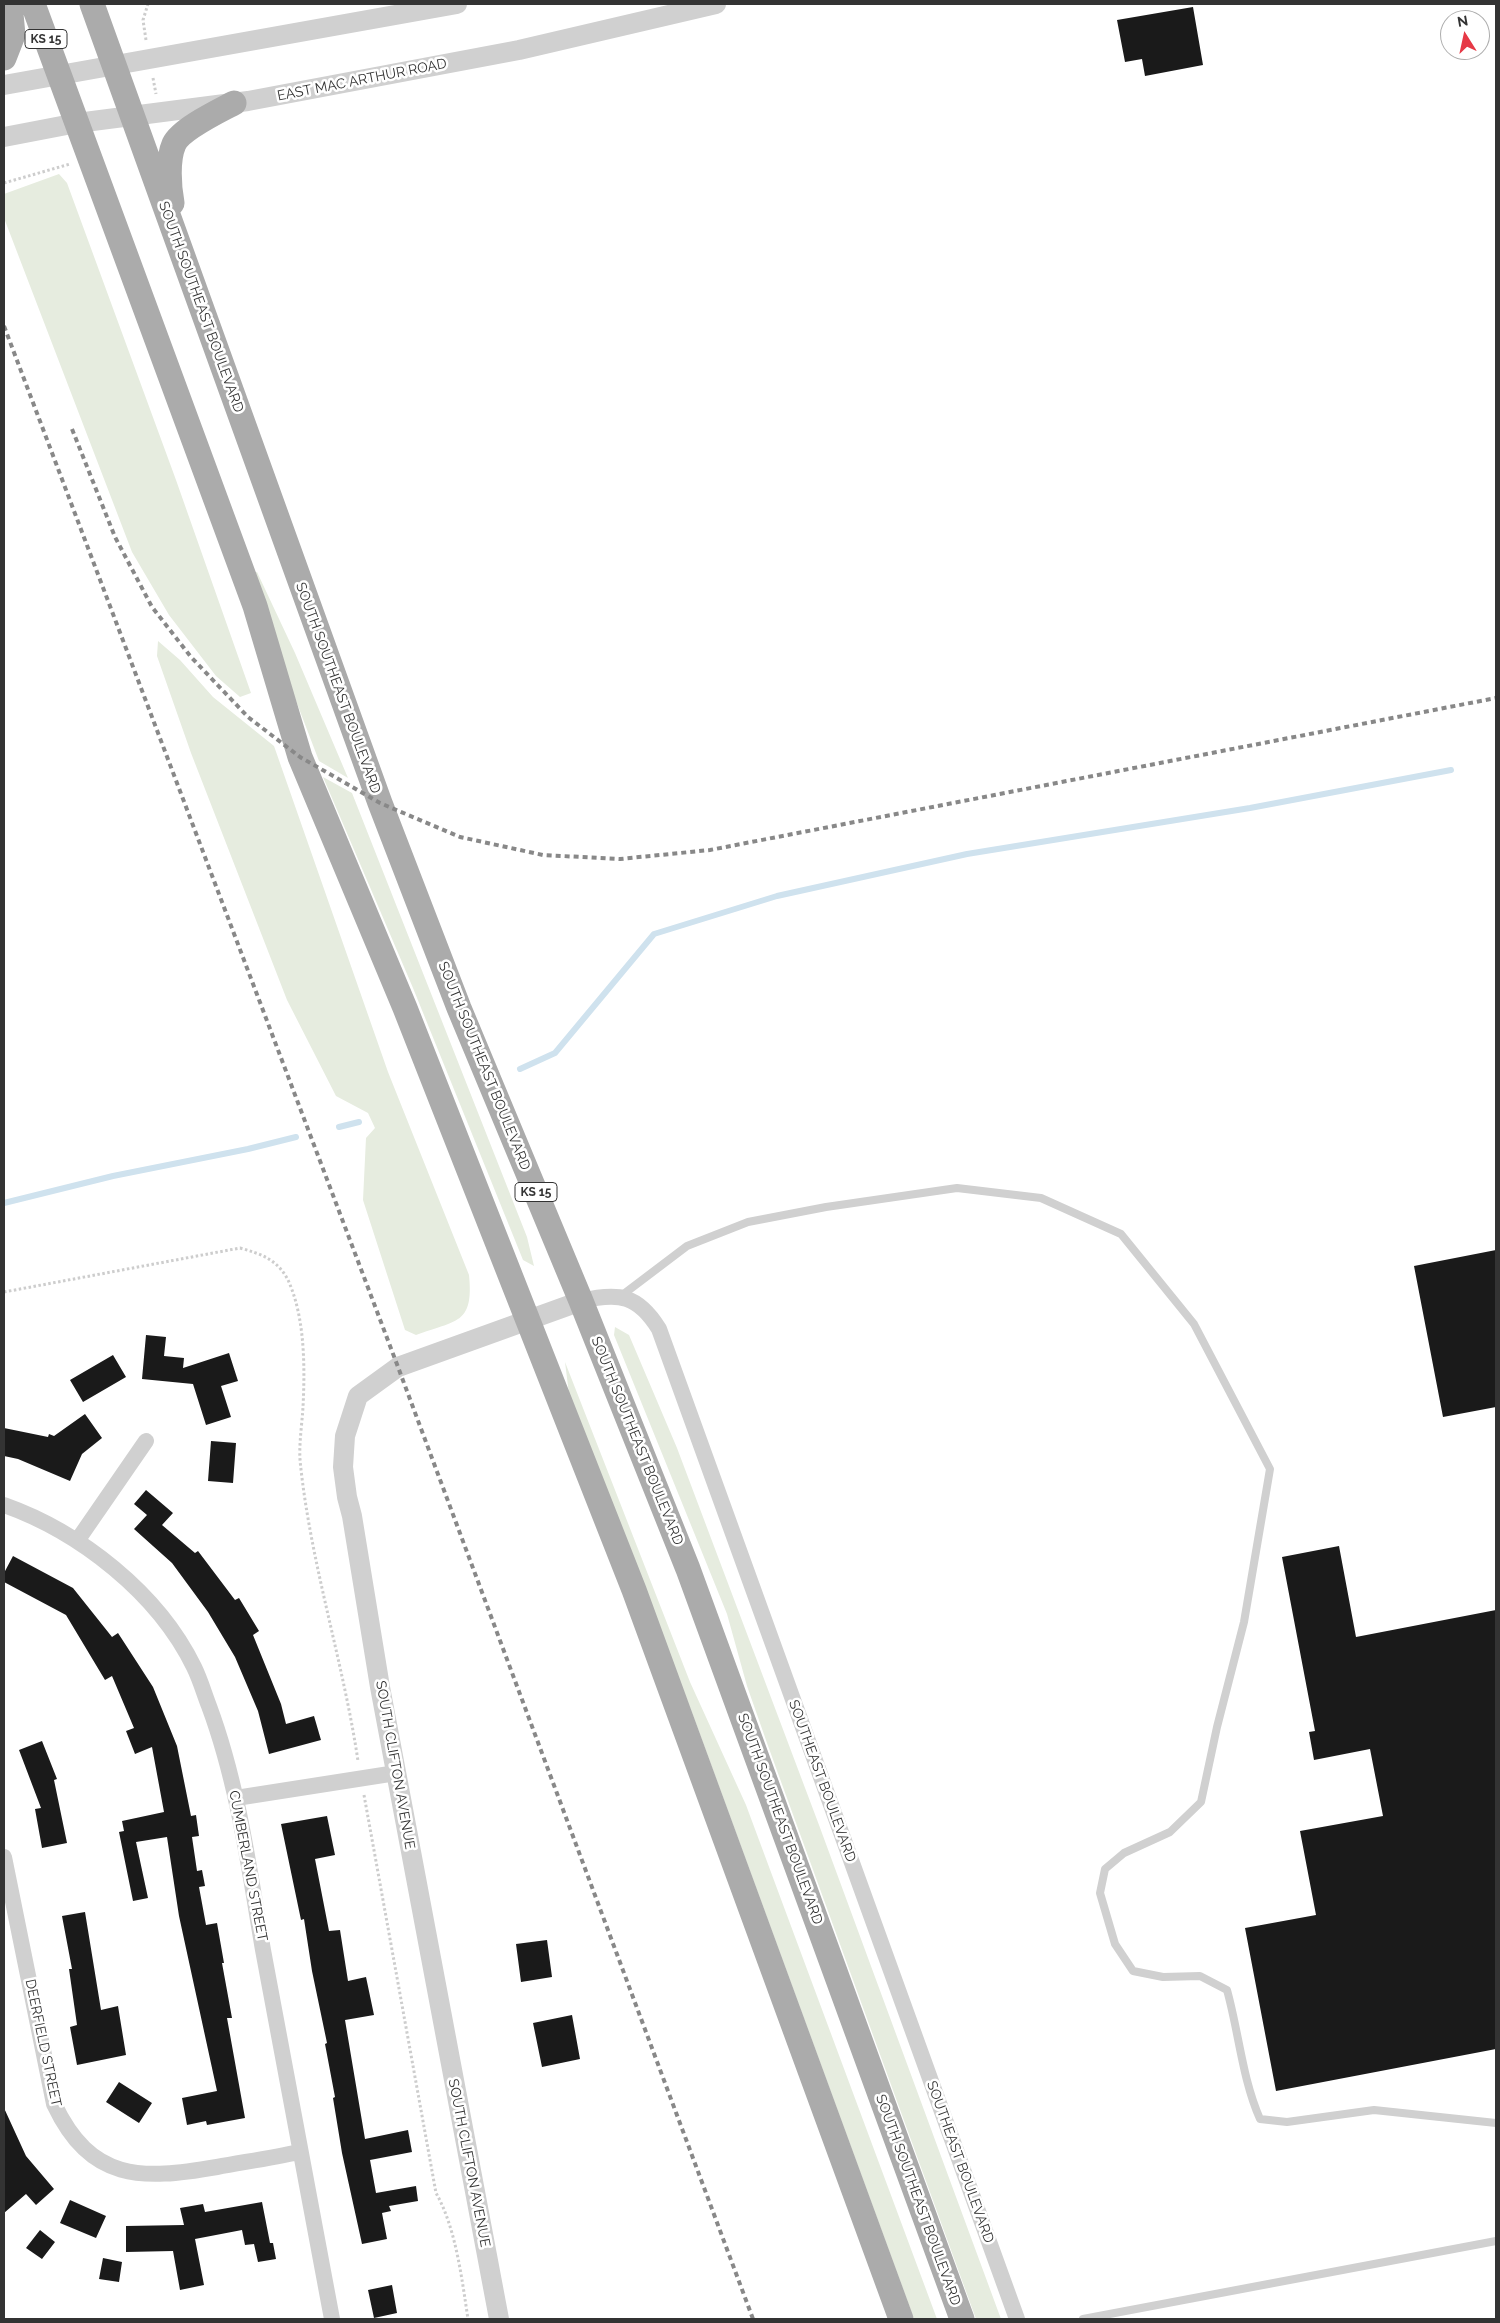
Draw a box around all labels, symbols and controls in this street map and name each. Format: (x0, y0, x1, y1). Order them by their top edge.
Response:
north arrow (1440, 10, 1490, 60)
text: N (1456, 12, 1469, 30)
road number: KS 15 (25, 30, 67, 48)
street label: EAST MAC ARTHUR ROAD (276, 55, 448, 105)
street label: SOUTH SOUTHEAST BOULEVARD (155, 199, 247, 415)
street label: SOUTH SOUTHEAST BOULEVARD (292, 580, 384, 796)
street label: SOUTH SOUTHEAST BOULEVARD (434, 959, 534, 1173)
road number: KS 15 (515, 1182, 557, 1202)
street label: SOUTH SOUTHEAST BOULEVARD (587, 1334, 687, 1548)
street label: SOUTH CLIFTON AVENUE (372, 1679, 418, 1851)
street label: SOUTHEAST BOULEVARD (785, 1698, 859, 1864)
street label: SOUTH SOUTHEAST BOULEVARD (734, 1711, 826, 1927)
street label: CUMBERLAND STREET (225, 1789, 271, 1943)
street label: DEERFIELD STREET (21, 1978, 65, 2108)
street label: SOUTH CLIFTON AVENUE (444, 2077, 494, 2249)
street label: SOUTHEAST BOULEVARD (923, 2079, 997, 2245)
street label: SOUTH SOUTHEAST BOULEVARD (872, 2092, 964, 2308)

